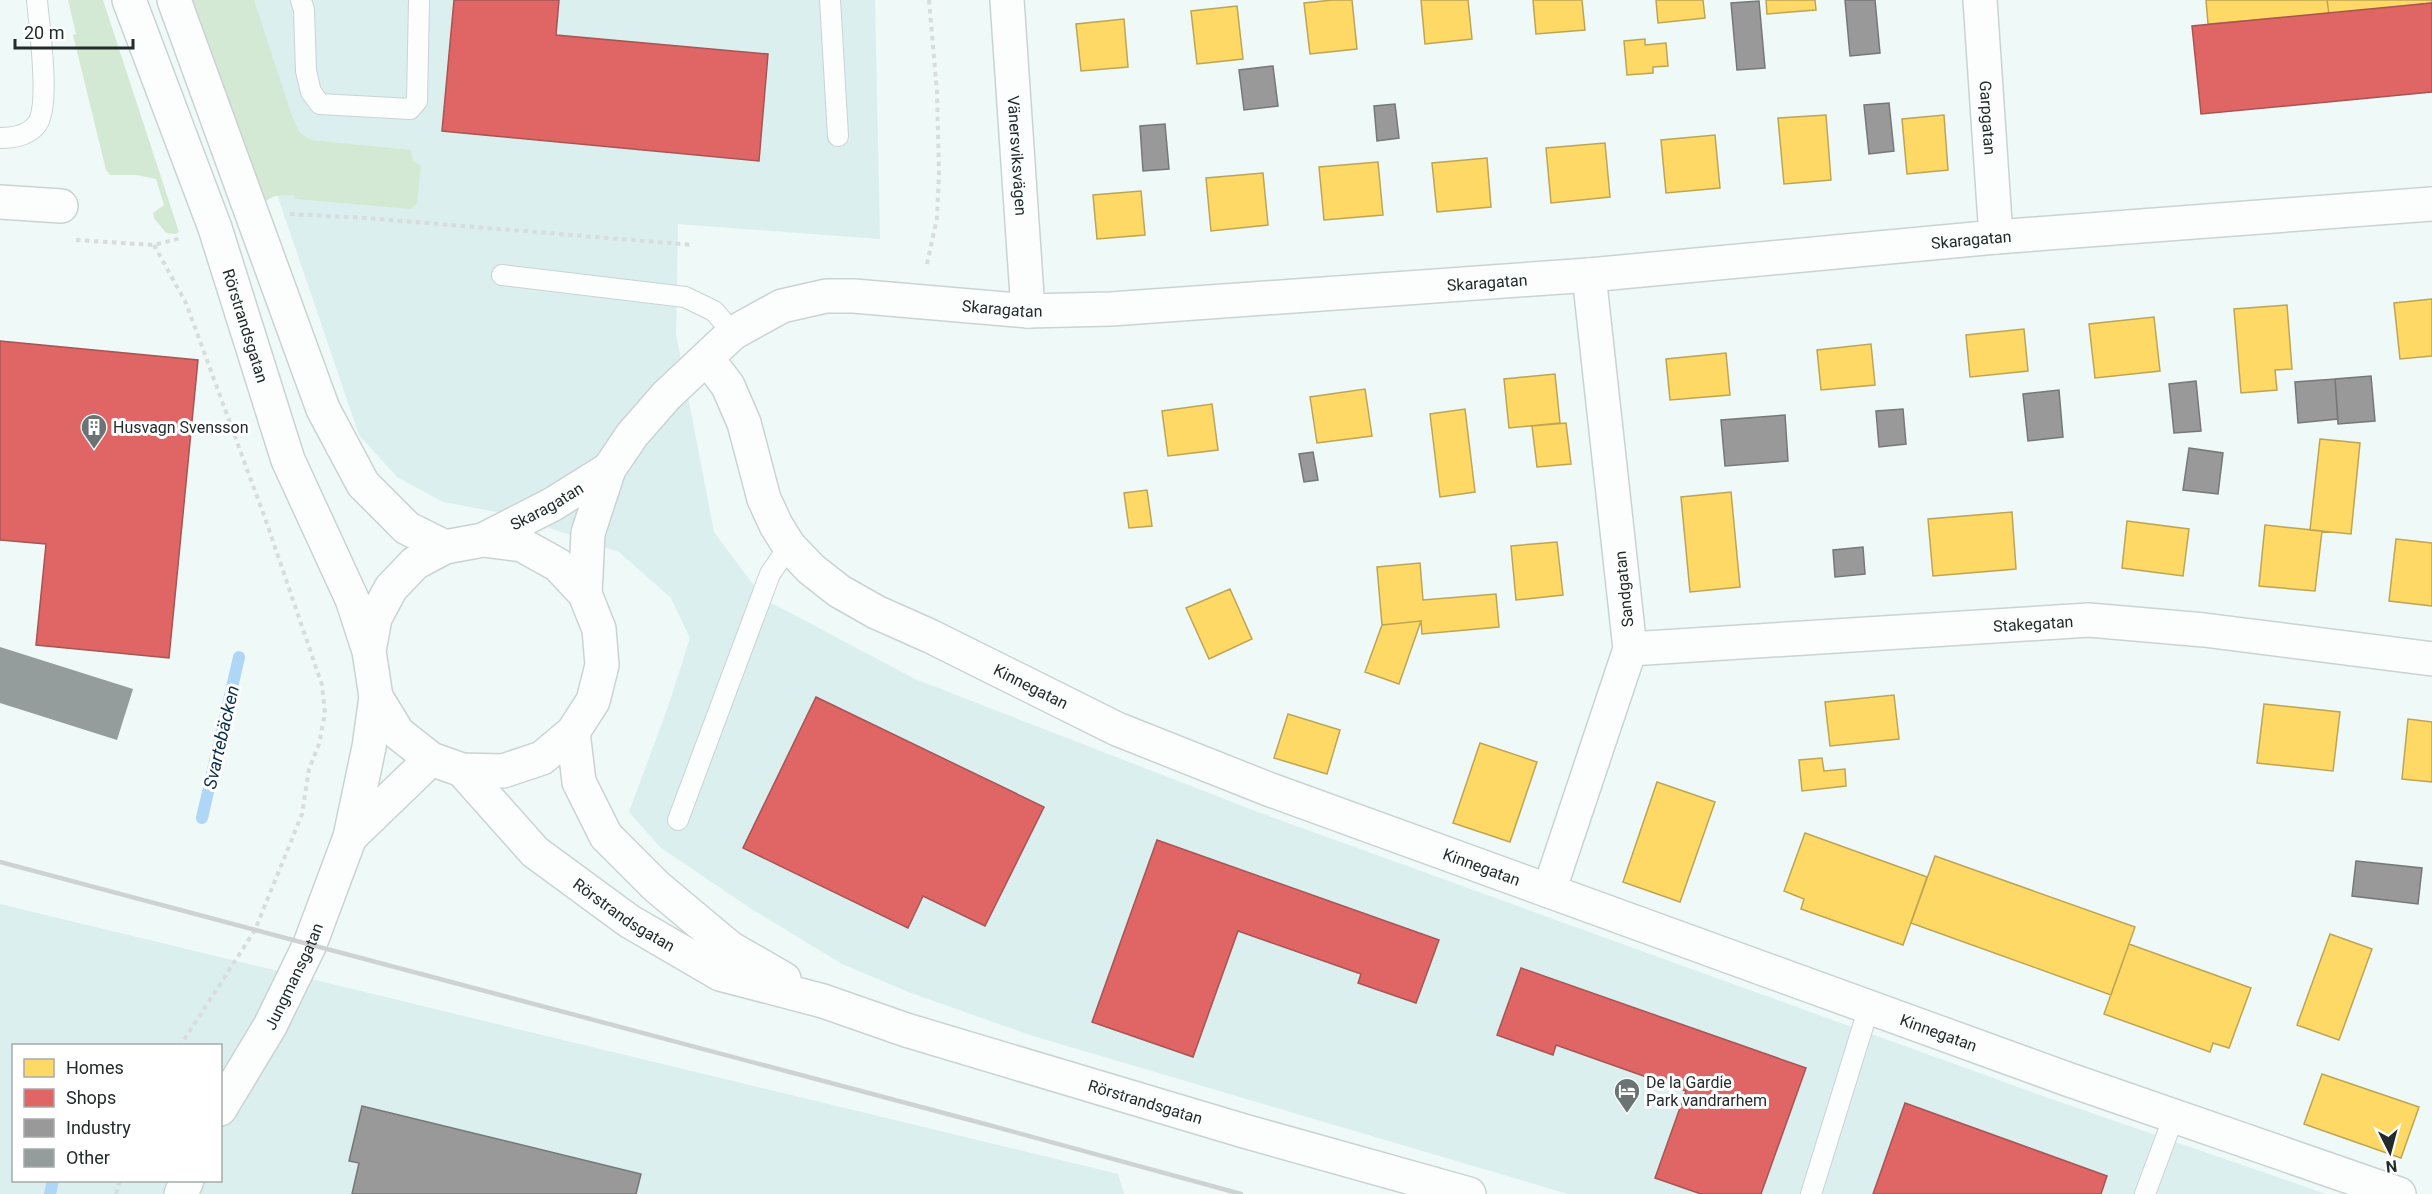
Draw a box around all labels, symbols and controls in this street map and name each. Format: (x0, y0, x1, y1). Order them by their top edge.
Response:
scale bar (15, 12, 134, 50)
text: 20 m (24, 22, 64, 43)
street label: Garpgatan (1976, 80, 2000, 156)
street label: Vänersviksvägen (1004, 95, 1031, 216)
street label: Skaragatan (1930, 226, 2012, 253)
street label: Rörstrandsgatan (219, 266, 273, 385)
street label: Skaragatan (1446, 270, 1528, 295)
street label: Skaragatan (961, 296, 1043, 321)
building icon: Husvagn Svensson (79, 412, 109, 450)
place label: Husvagn Svensson (113, 418, 249, 437)
street label: Skaragatan (507, 478, 587, 534)
street label: Sandgatan (1611, 550, 1637, 628)
street label: Stakegatan (1993, 612, 2074, 636)
street label: Kinnegatan (991, 660, 1071, 713)
water label: Svartebäcken (199, 683, 243, 791)
street label: Kinnegatan (1441, 844, 1523, 889)
street label: Rörstrandsgatan (570, 874, 679, 955)
street label: Jungmansgatan (260, 920, 327, 1033)
street label: Kinnegatan (1897, 1010, 1980, 1055)
legend (12, 1044, 222, 1182)
text: Homes (66, 1057, 124, 1078)
place label: De la Gardie Park vandrarhem (1646, 1073, 1767, 1110)
street label: Rörstrandsgatan (1086, 1076, 1205, 1128)
hotel icon: De la Gardie Park vandrarhem (1612, 1076, 1642, 1114)
text: Shops (66, 1087, 116, 1108)
text: Industry (66, 1117, 131, 1138)
north arrow (2360, 1122, 2420, 1182)
text: Other (66, 1147, 110, 1168)
text: N (2385, 1156, 2398, 1176)

